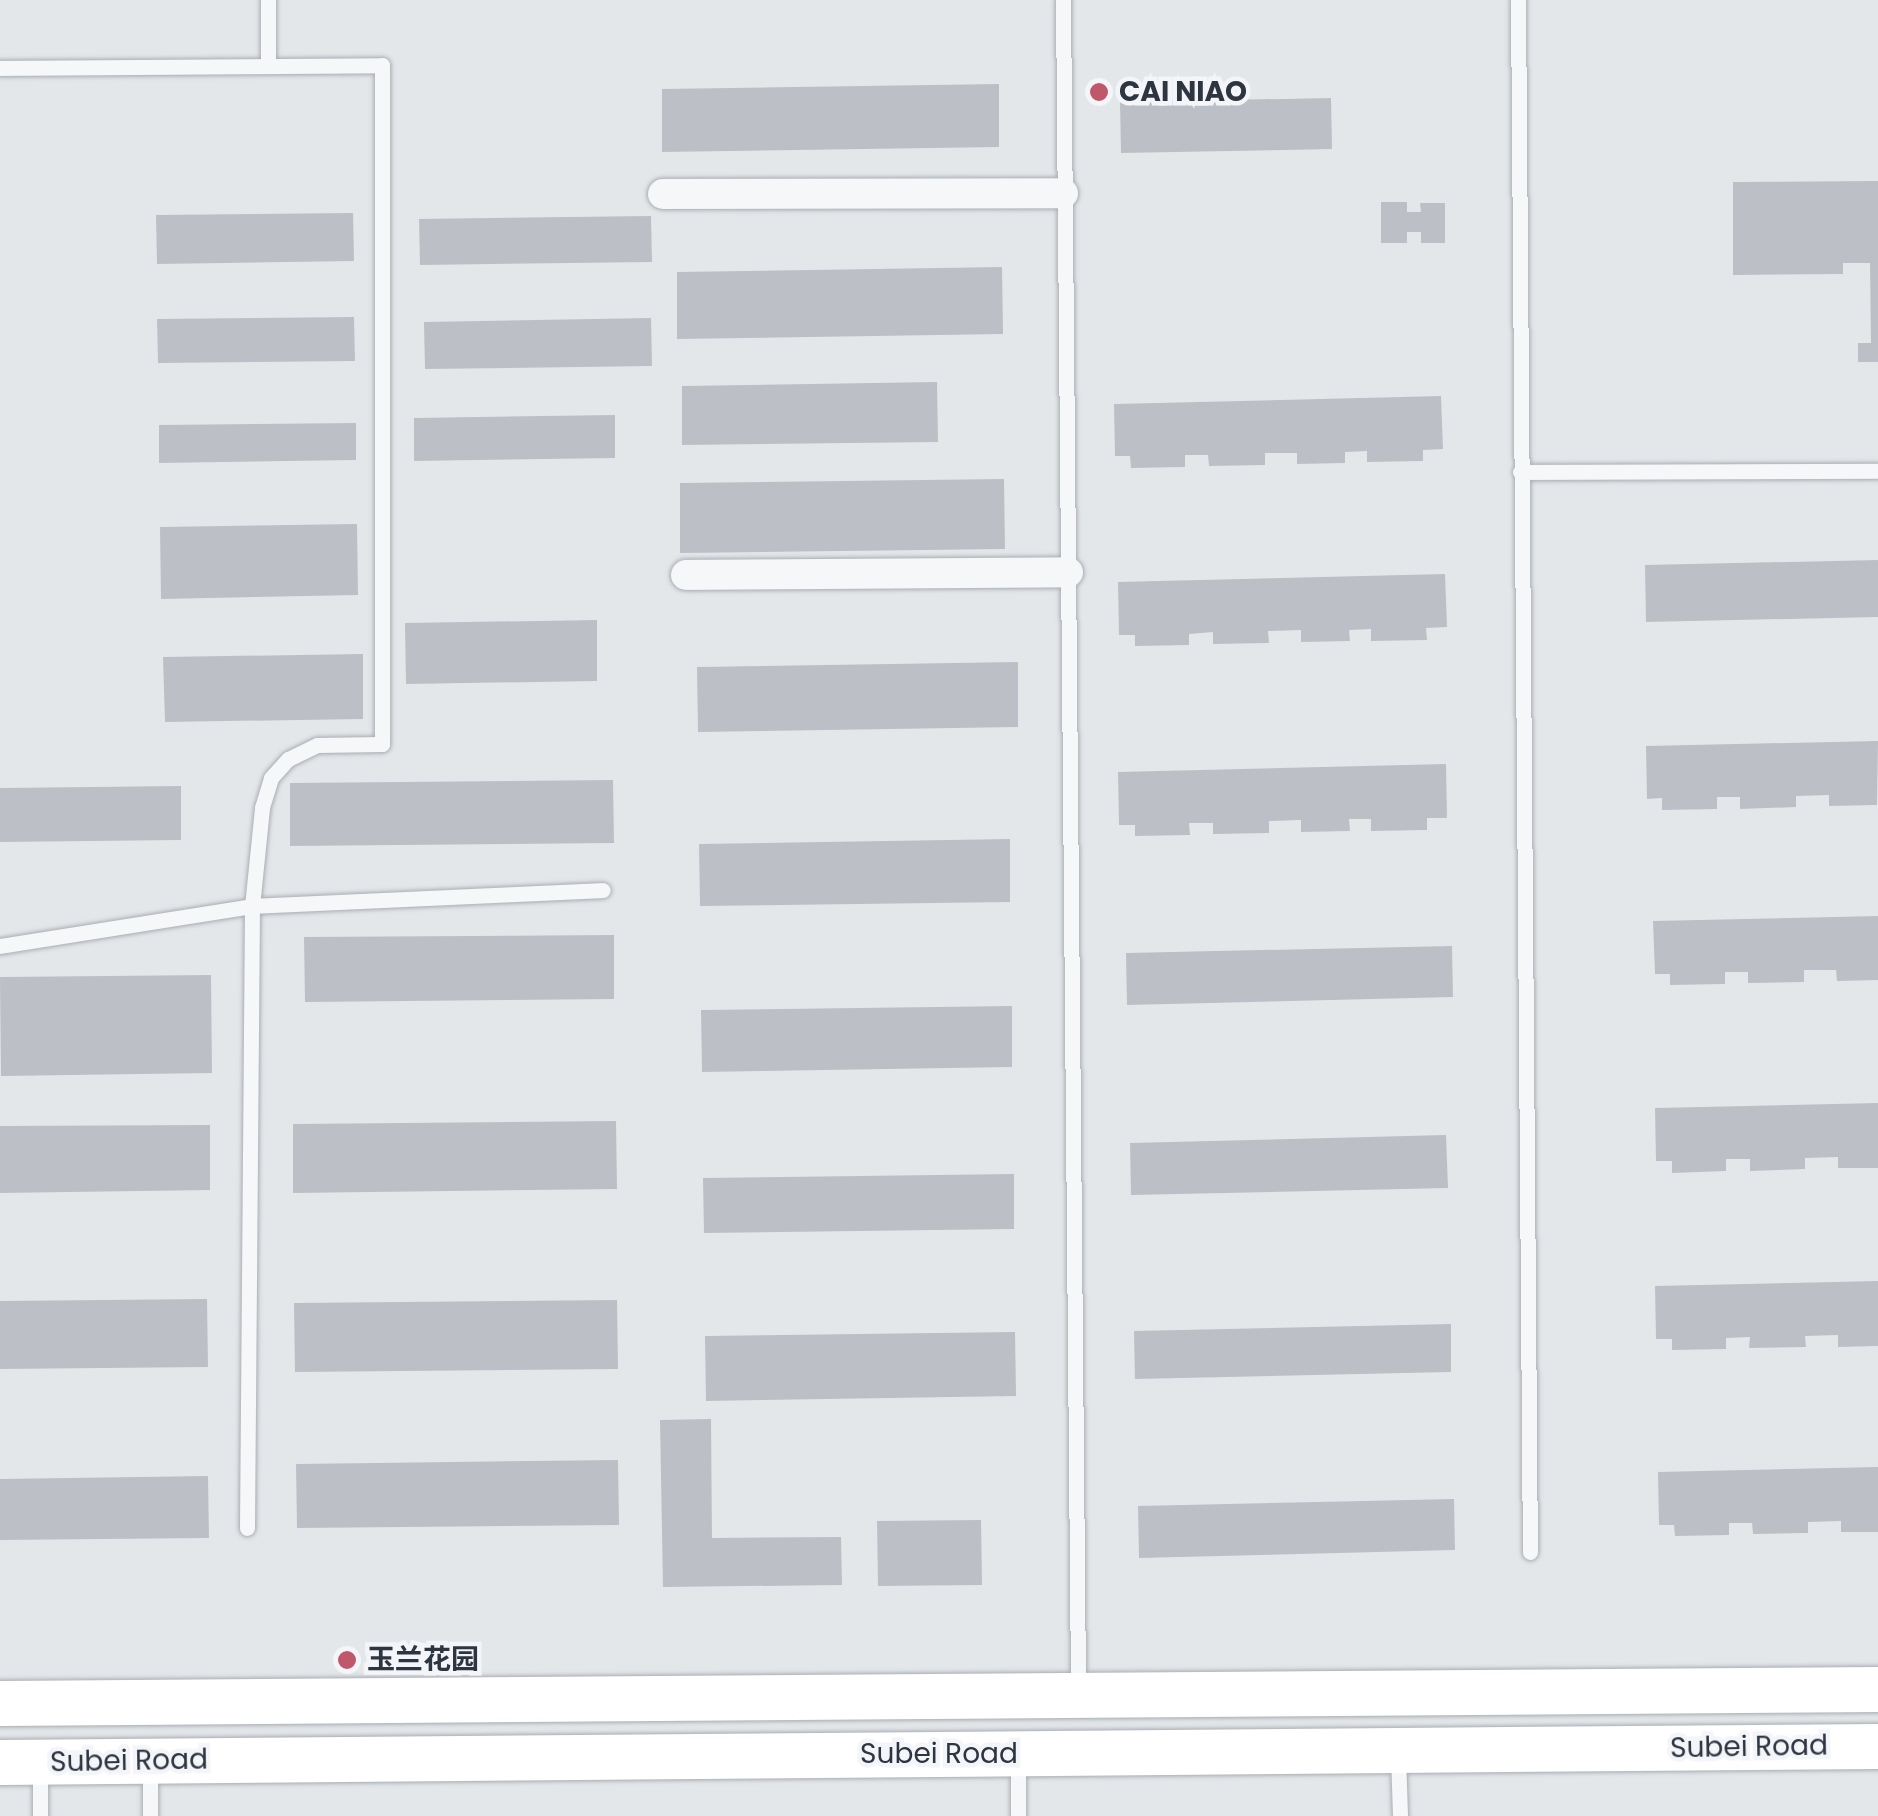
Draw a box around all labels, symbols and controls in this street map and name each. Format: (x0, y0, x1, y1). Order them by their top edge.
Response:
place label: CAI NIAO (1119, 75, 1247, 109)
marker: CAI NIAO (1088, 81, 1110, 103)
place label: 玉兰花园 (367, 1643, 479, 1677)
marker: 玉兰花园 (336, 1649, 358, 1671)
street label: Subei Road (1670, 1729, 1828, 1765)
street label: Subei Road (860, 1737, 1018, 1771)
street label: Subei Road (50, 1743, 208, 1779)

